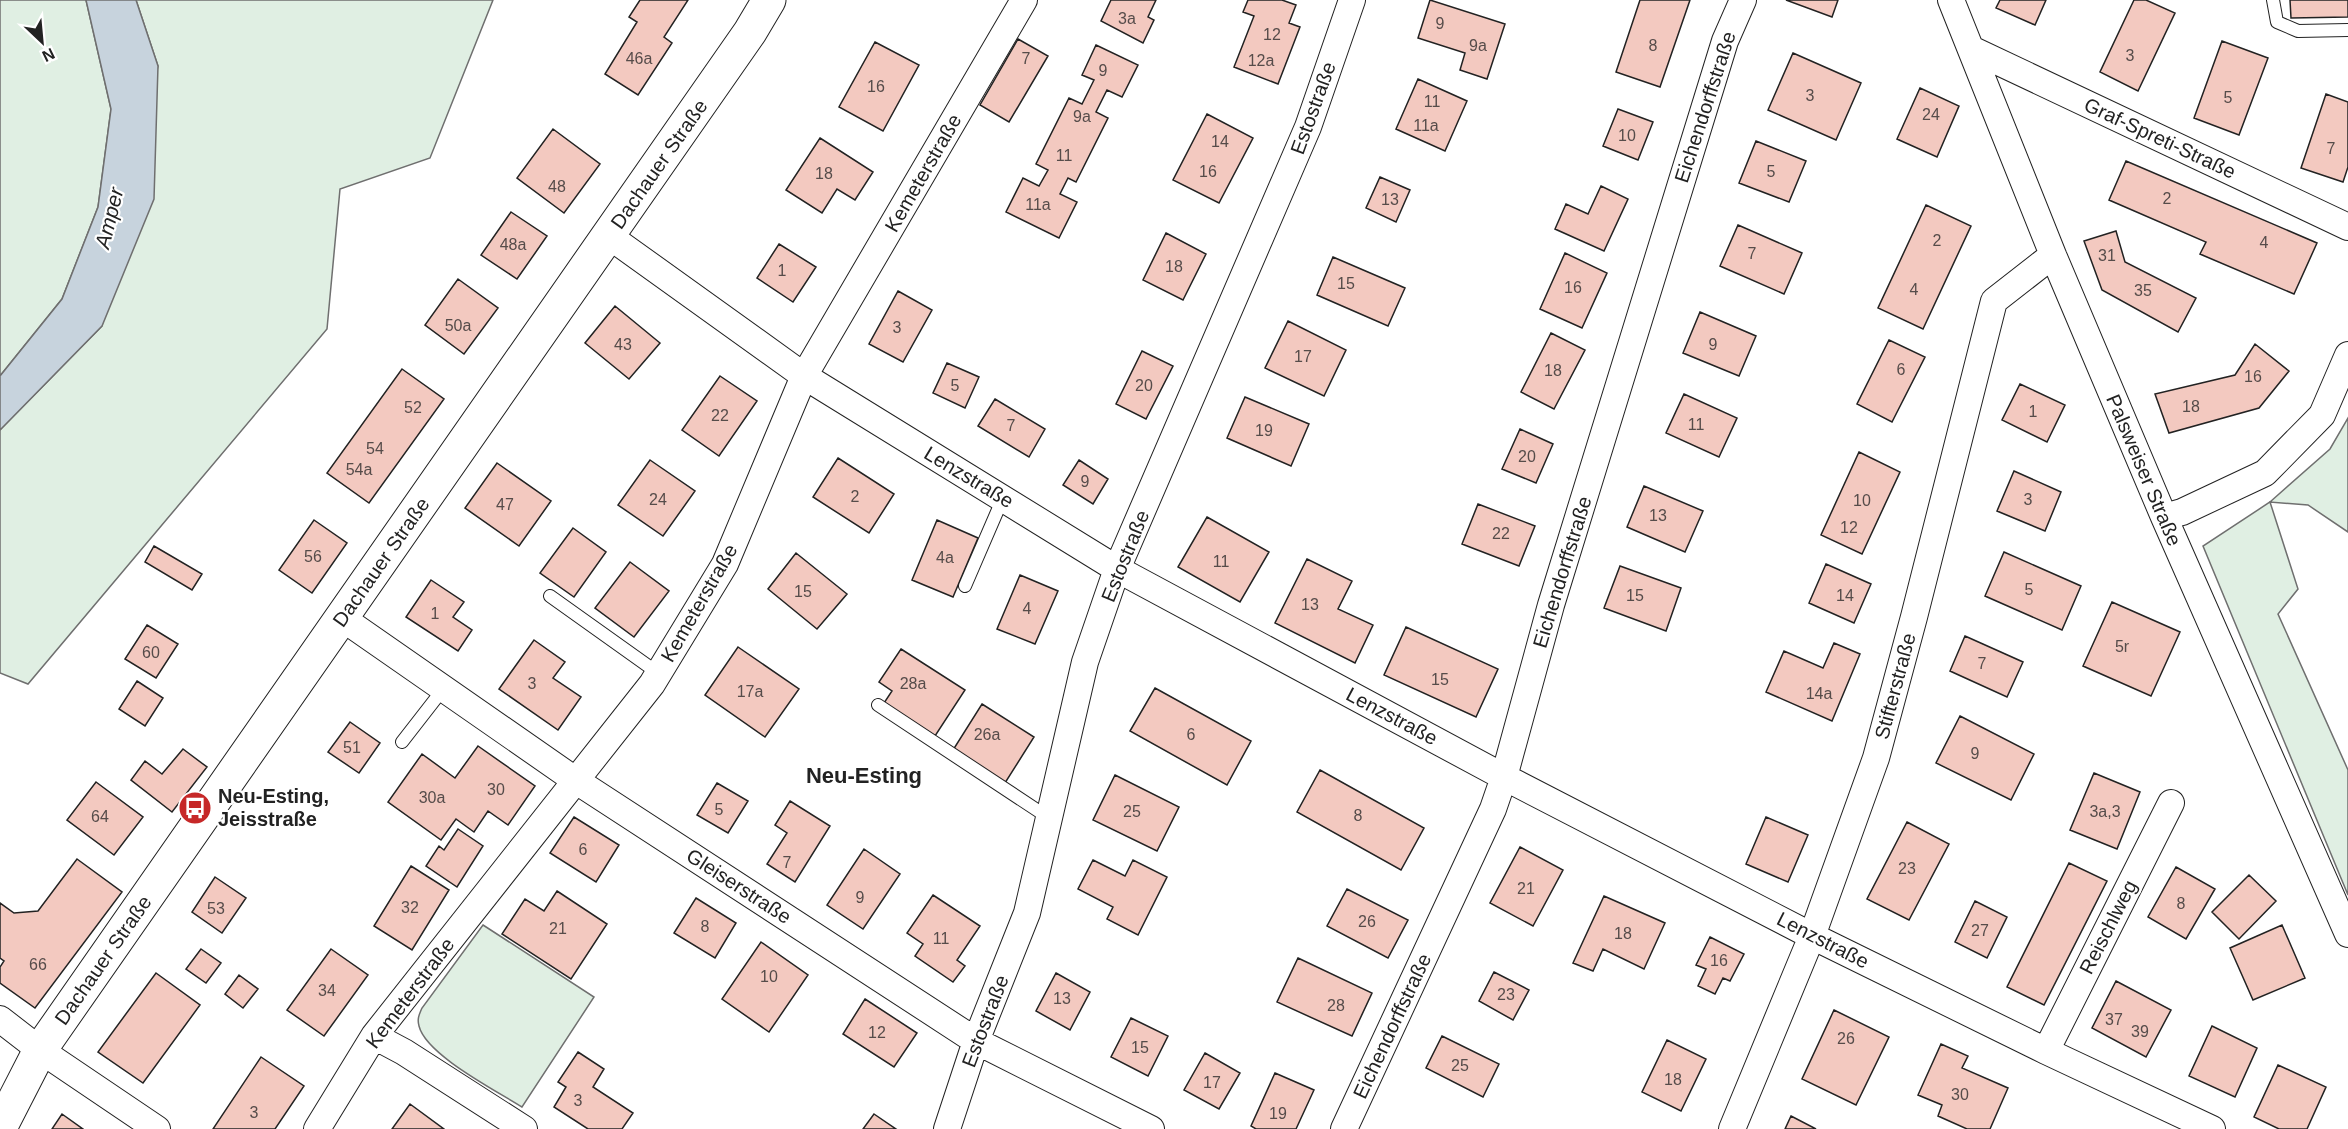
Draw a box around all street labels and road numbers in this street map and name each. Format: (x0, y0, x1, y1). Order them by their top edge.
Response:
street label: Eichendorffstraße (1670, 29, 1740, 185)
street label: Estostraße (1286, 59, 1340, 157)
street label: Graf-Spreti-Straße (2081, 93, 2239, 183)
street label: Dachauer Straße (606, 95, 712, 233)
street label: Kemeterstraße (880, 110, 966, 236)
street label: Palsweiser Straße (2102, 391, 2186, 549)
street label: Lenzstraße (920, 442, 1018, 512)
street label: Dachauer Straße (328, 493, 434, 631)
street label: Eichendorffstraße (1528, 493, 1596, 651)
street label: Estostraße (1097, 507, 1153, 605)
street label: Kemeterstraße (656, 540, 742, 666)
street label: Stifterstraße (1870, 631, 1920, 741)
street label: Lenzstraße (1343, 683, 1441, 749)
street label: Gleiserstraße (683, 844, 795, 928)
street label: Reischlweg (2075, 876, 2141, 978)
street label: Dachauer Straße (50, 891, 156, 1029)
street label: Lenzstraße (1773, 907, 1873, 973)
street label: Kemeterstraße (361, 934, 459, 1052)
street label: Eichendorffstraße (1349, 950, 1435, 1102)
street label: Estostraße (957, 972, 1013, 1070)

